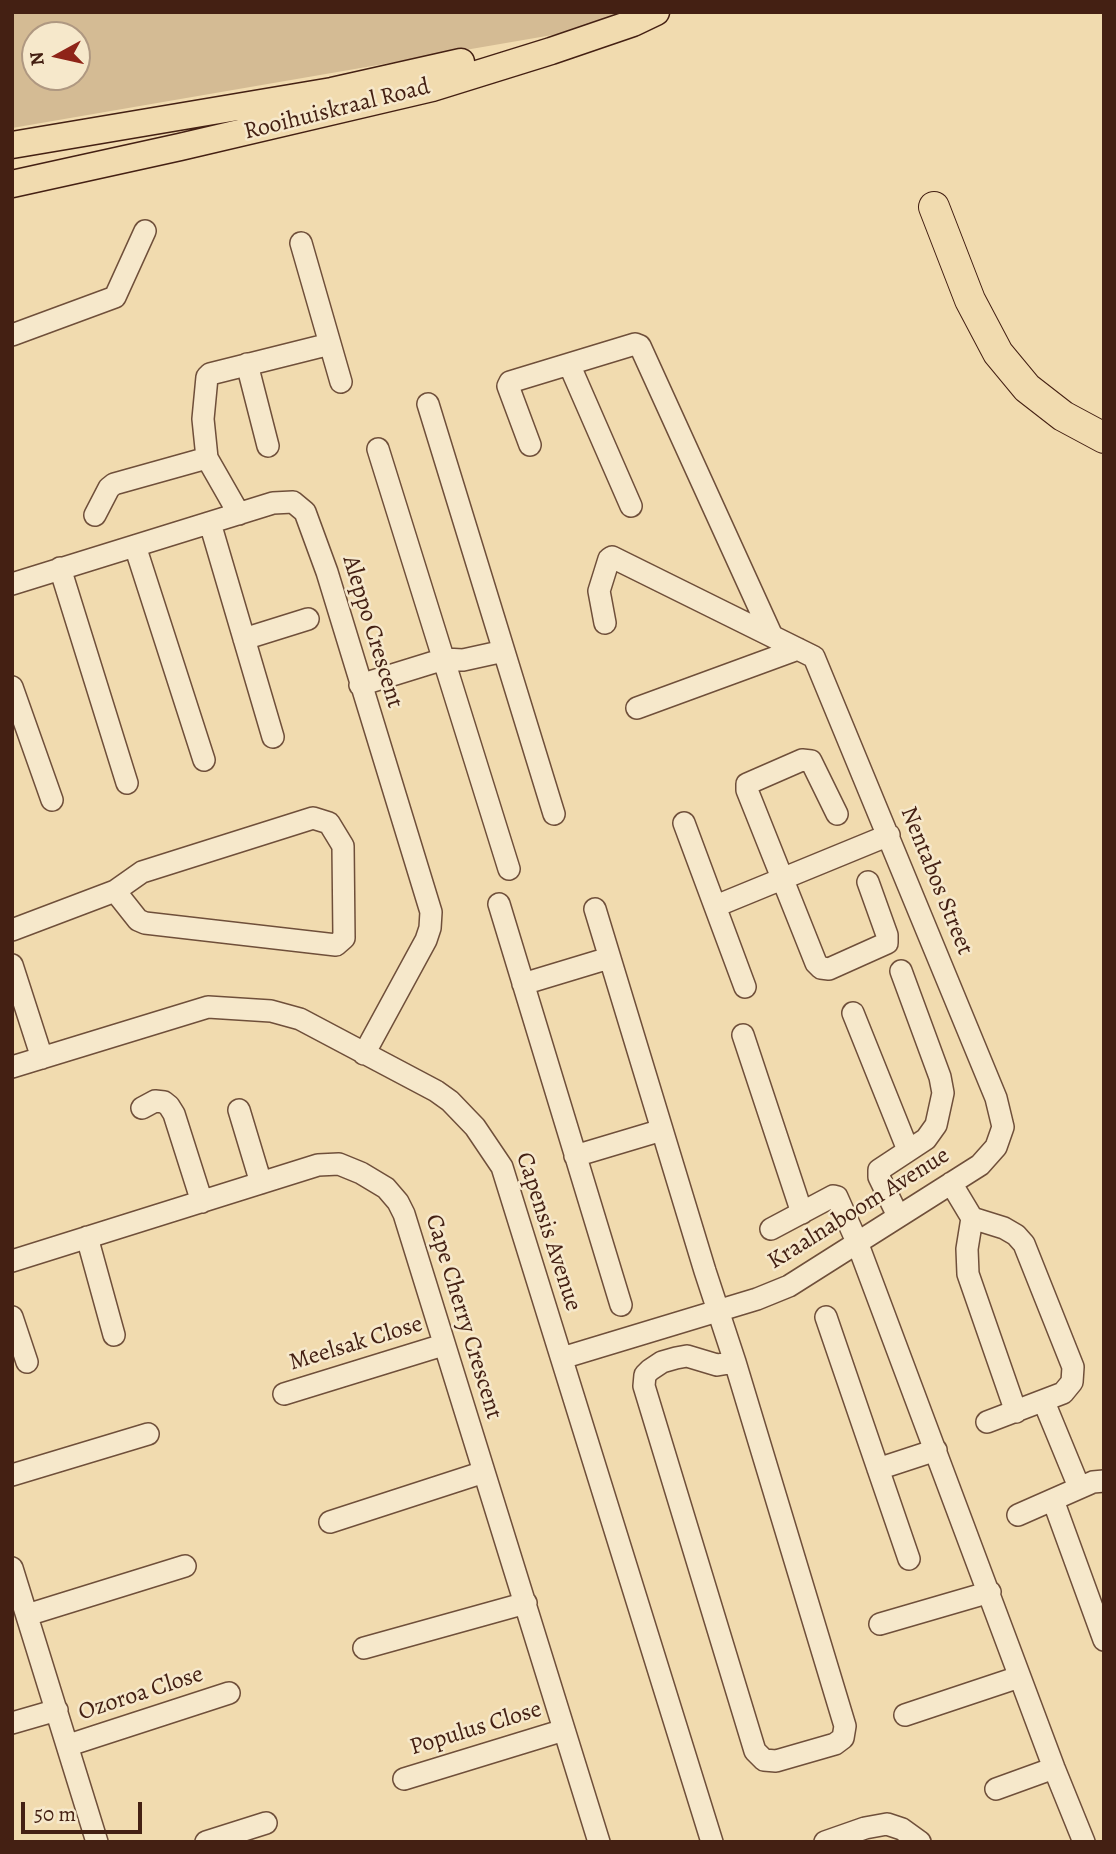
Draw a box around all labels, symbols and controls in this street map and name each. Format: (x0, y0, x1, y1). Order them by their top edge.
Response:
north arrow (21, 21, 91, 91)
text: N (23, 50, 51, 67)
street label: Rooihuiskraal Road (241, 73, 433, 147)
street label: Aleppo Crescent (335, 552, 409, 712)
street label: Nentabos Street (893, 803, 979, 959)
street label: Kraalnaboom Avenue (763, 1141, 955, 1277)
street label: Capensis Avenue (509, 1149, 587, 1315)
street label: Cape Cherry Crescent (418, 1211, 508, 1423)
street label: Meelsak Close (286, 1310, 426, 1378)
street label: Ozoroa Close (75, 1660, 207, 1728)
street label: Populus Close (407, 1695, 545, 1763)
scale bar (24, 1787, 145, 1831)
text: 50 m (34, 1800, 76, 1828)

